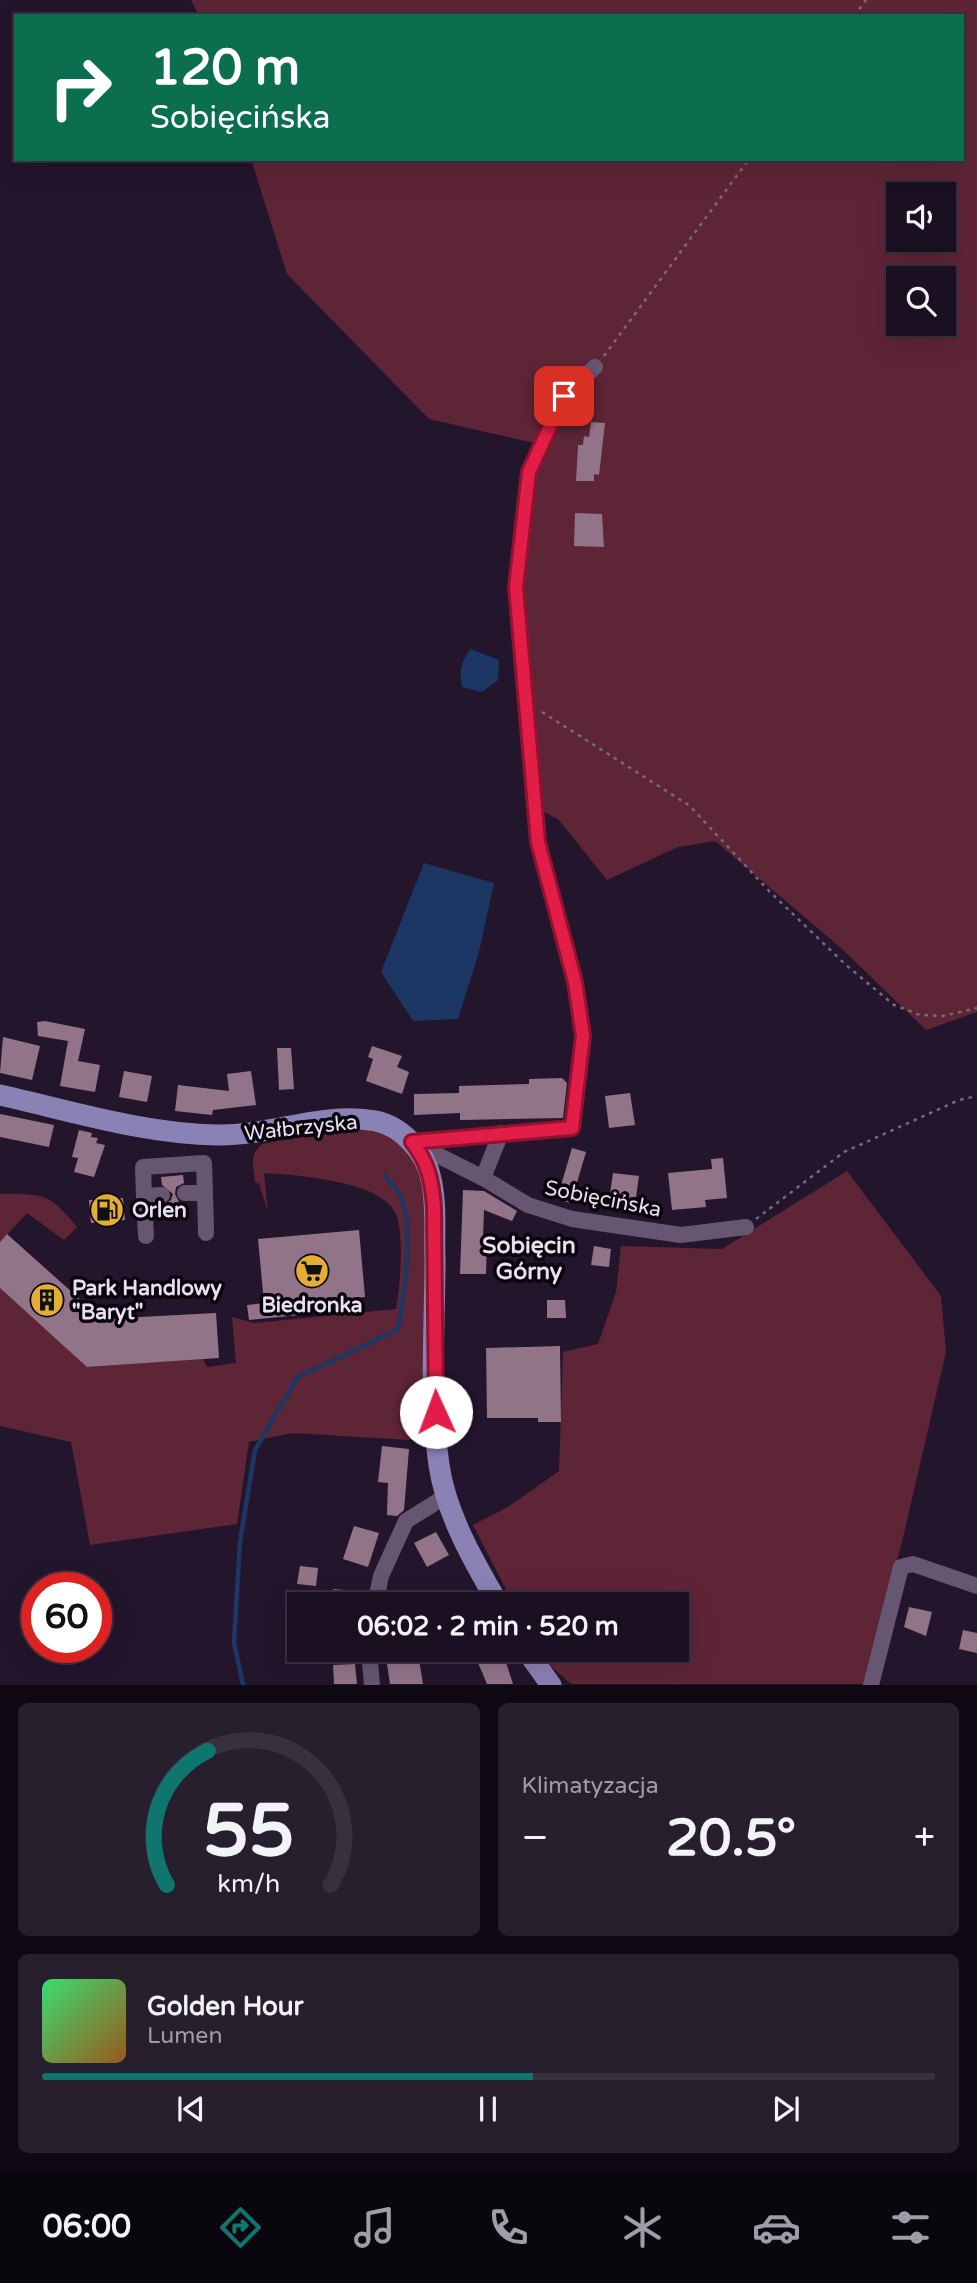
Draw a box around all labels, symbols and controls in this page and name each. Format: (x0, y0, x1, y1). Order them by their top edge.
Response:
text: 120 m (150, 39, 300, 98)
icon: right (35, 42, 126, 133)
text: Sobięcińska (150, 99, 330, 137)
map controls (886, 182, 956, 336)
button: sound (886, 182, 956, 252)
button: search (886, 266, 956, 336)
pin (534, 366, 594, 426)
icon: arrive (545, 377, 583, 415)
street label: Wałbrzyska (243, 1110, 359, 1146)
street label: Sobięcińska (542, 1175, 664, 1223)
fuel station icon: Orlen (88, 1191, 126, 1229)
place label: Orlen (132, 1198, 187, 1223)
district label: Sobięcin Górny (482, 1232, 576, 1286)
supermarket icon: Biedronka (293, 1252, 331, 1290)
place label: Park Handlowy "Baryt" (72, 1276, 222, 1325)
building icon: Park Handlowy "Baryt" (28, 1281, 66, 1319)
place label: Biedronka (261, 1293, 363, 1318)
position arrow (399, 1375, 473, 1449)
speed limit sign: 60 (21, 1572, 112, 1663)
text: 06:02 · 2 min · 520 m (357, 1611, 619, 1642)
text: Klimatyzacja (522, 1772, 659, 1800)
text: 55 (203, 1789, 294, 1877)
text: 20.5° (666, 1807, 796, 1870)
text: − (522, 1815, 549, 1861)
text: + (914, 1815, 935, 1861)
text: km/h (217, 1869, 280, 1899)
text: Golden Hour (147, 1991, 304, 2022)
text: Lumen (147, 2022, 222, 2050)
icon: previous (172, 2090, 210, 2128)
icon: pause (469, 2090, 507, 2128)
icon: next (767, 2090, 805, 2128)
icon: directions (216, 2203, 265, 2252)
icon: music (350, 2203, 399, 2252)
icon: phone (484, 2203, 533, 2252)
icon: climate (618, 2203, 667, 2252)
icon: car (752, 2203, 801, 2252)
icon: filters (886, 2203, 935, 2252)
text: 06:00 (42, 2208, 131, 2246)

